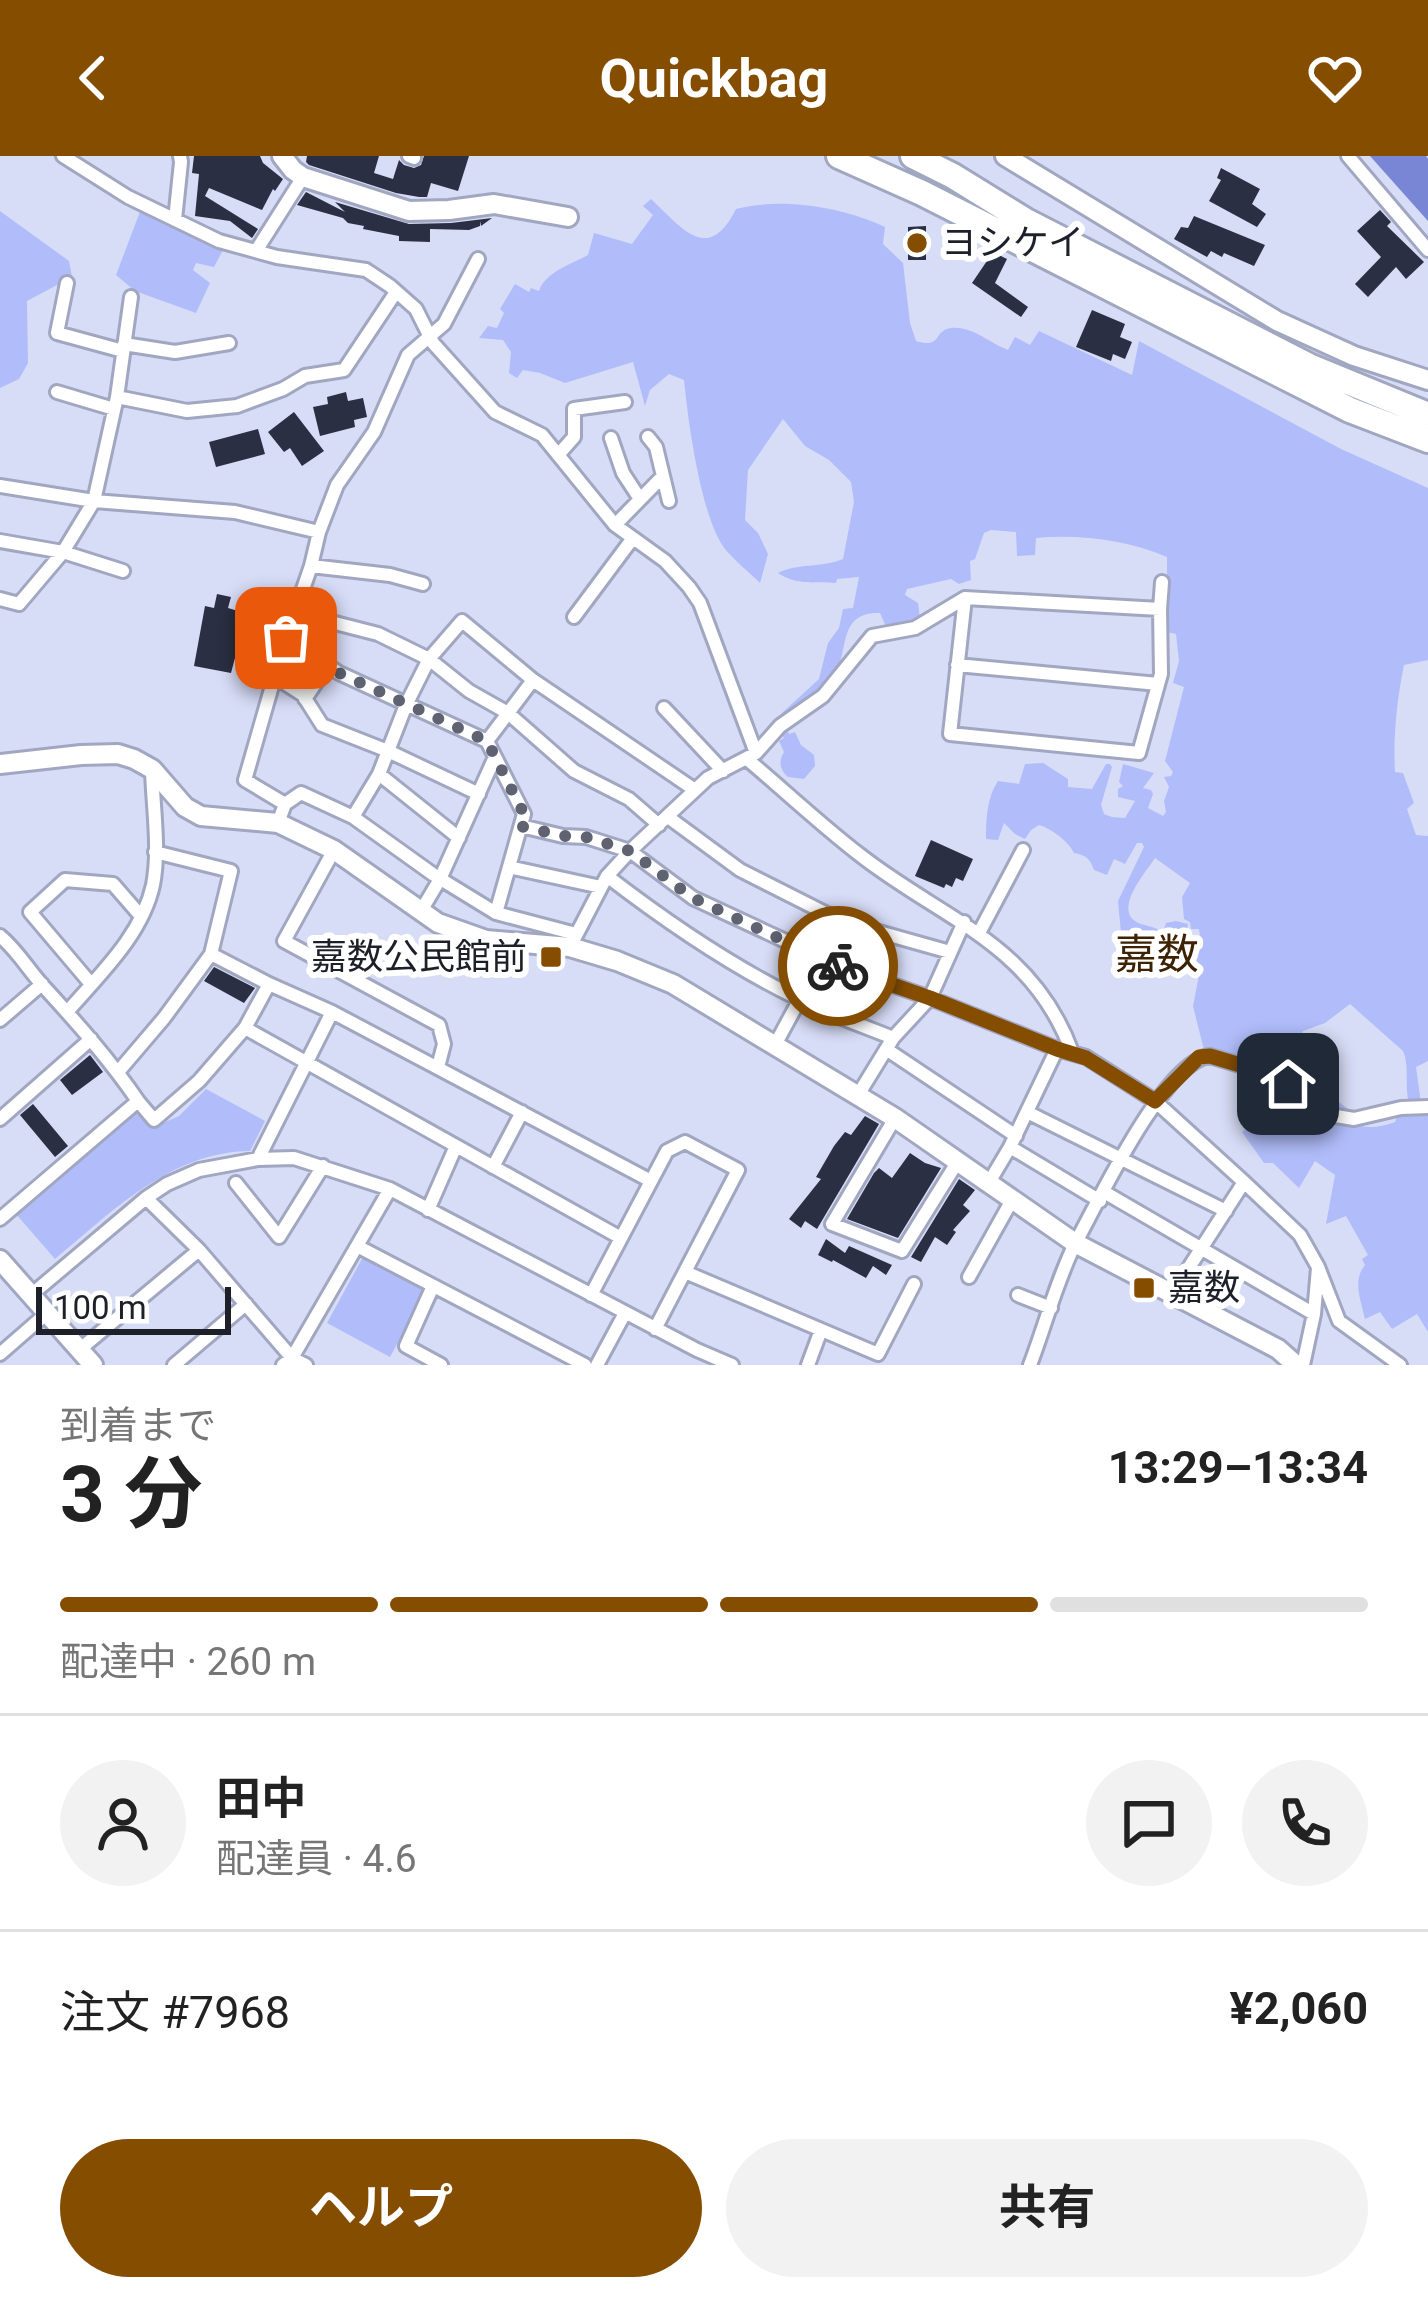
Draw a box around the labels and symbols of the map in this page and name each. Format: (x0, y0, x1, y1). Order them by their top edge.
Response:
place label: ヨシケイ (941, 222, 1084, 264)
marker: ヨシケイ (904, 230, 930, 256)
pin (235, 587, 337, 689)
courier (778, 906, 898, 1026)
district label: 嘉数 (1115, 930, 1199, 979)
place label: 嘉数公民館前 (311, 936, 527, 978)
marker: 嘉数公民館前 (538, 944, 564, 970)
pin (1237, 1033, 1339, 1135)
place label: 嘉数 (1168, 1267, 1240, 1309)
marker: 嘉数 (1131, 1275, 1157, 1301)
scale bar (36, 1281, 231, 1334)

